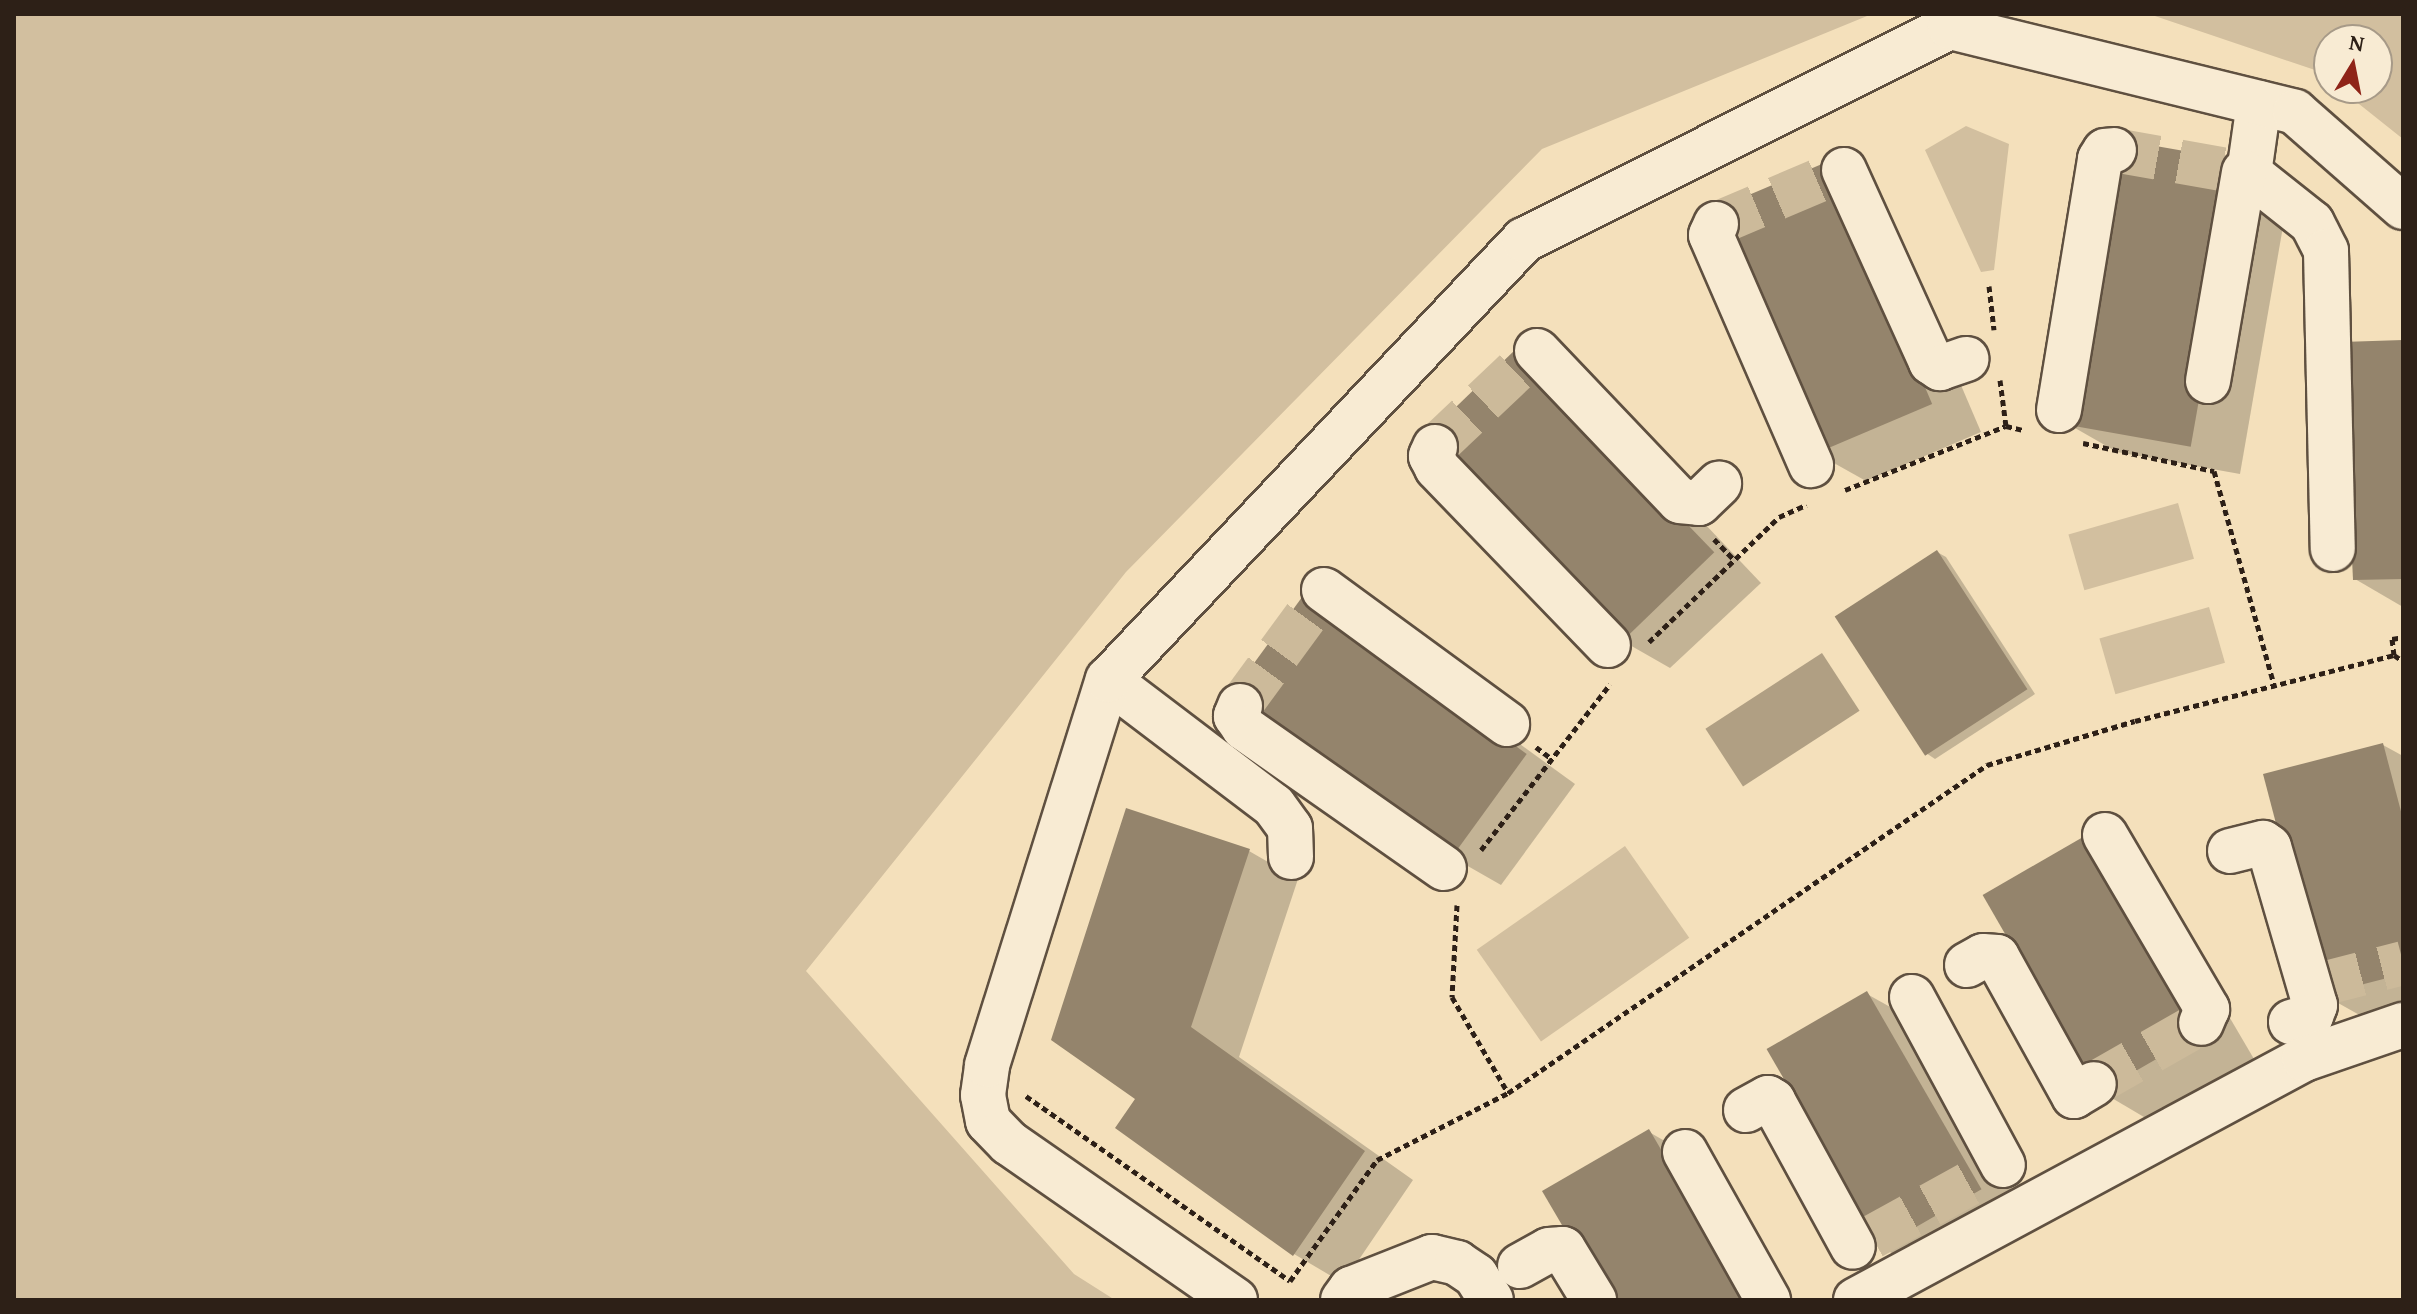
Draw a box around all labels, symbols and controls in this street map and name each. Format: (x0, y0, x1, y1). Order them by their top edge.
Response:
north arrow (2313, 24, 2393, 104)
text: N (2347, 25, 2367, 59)

